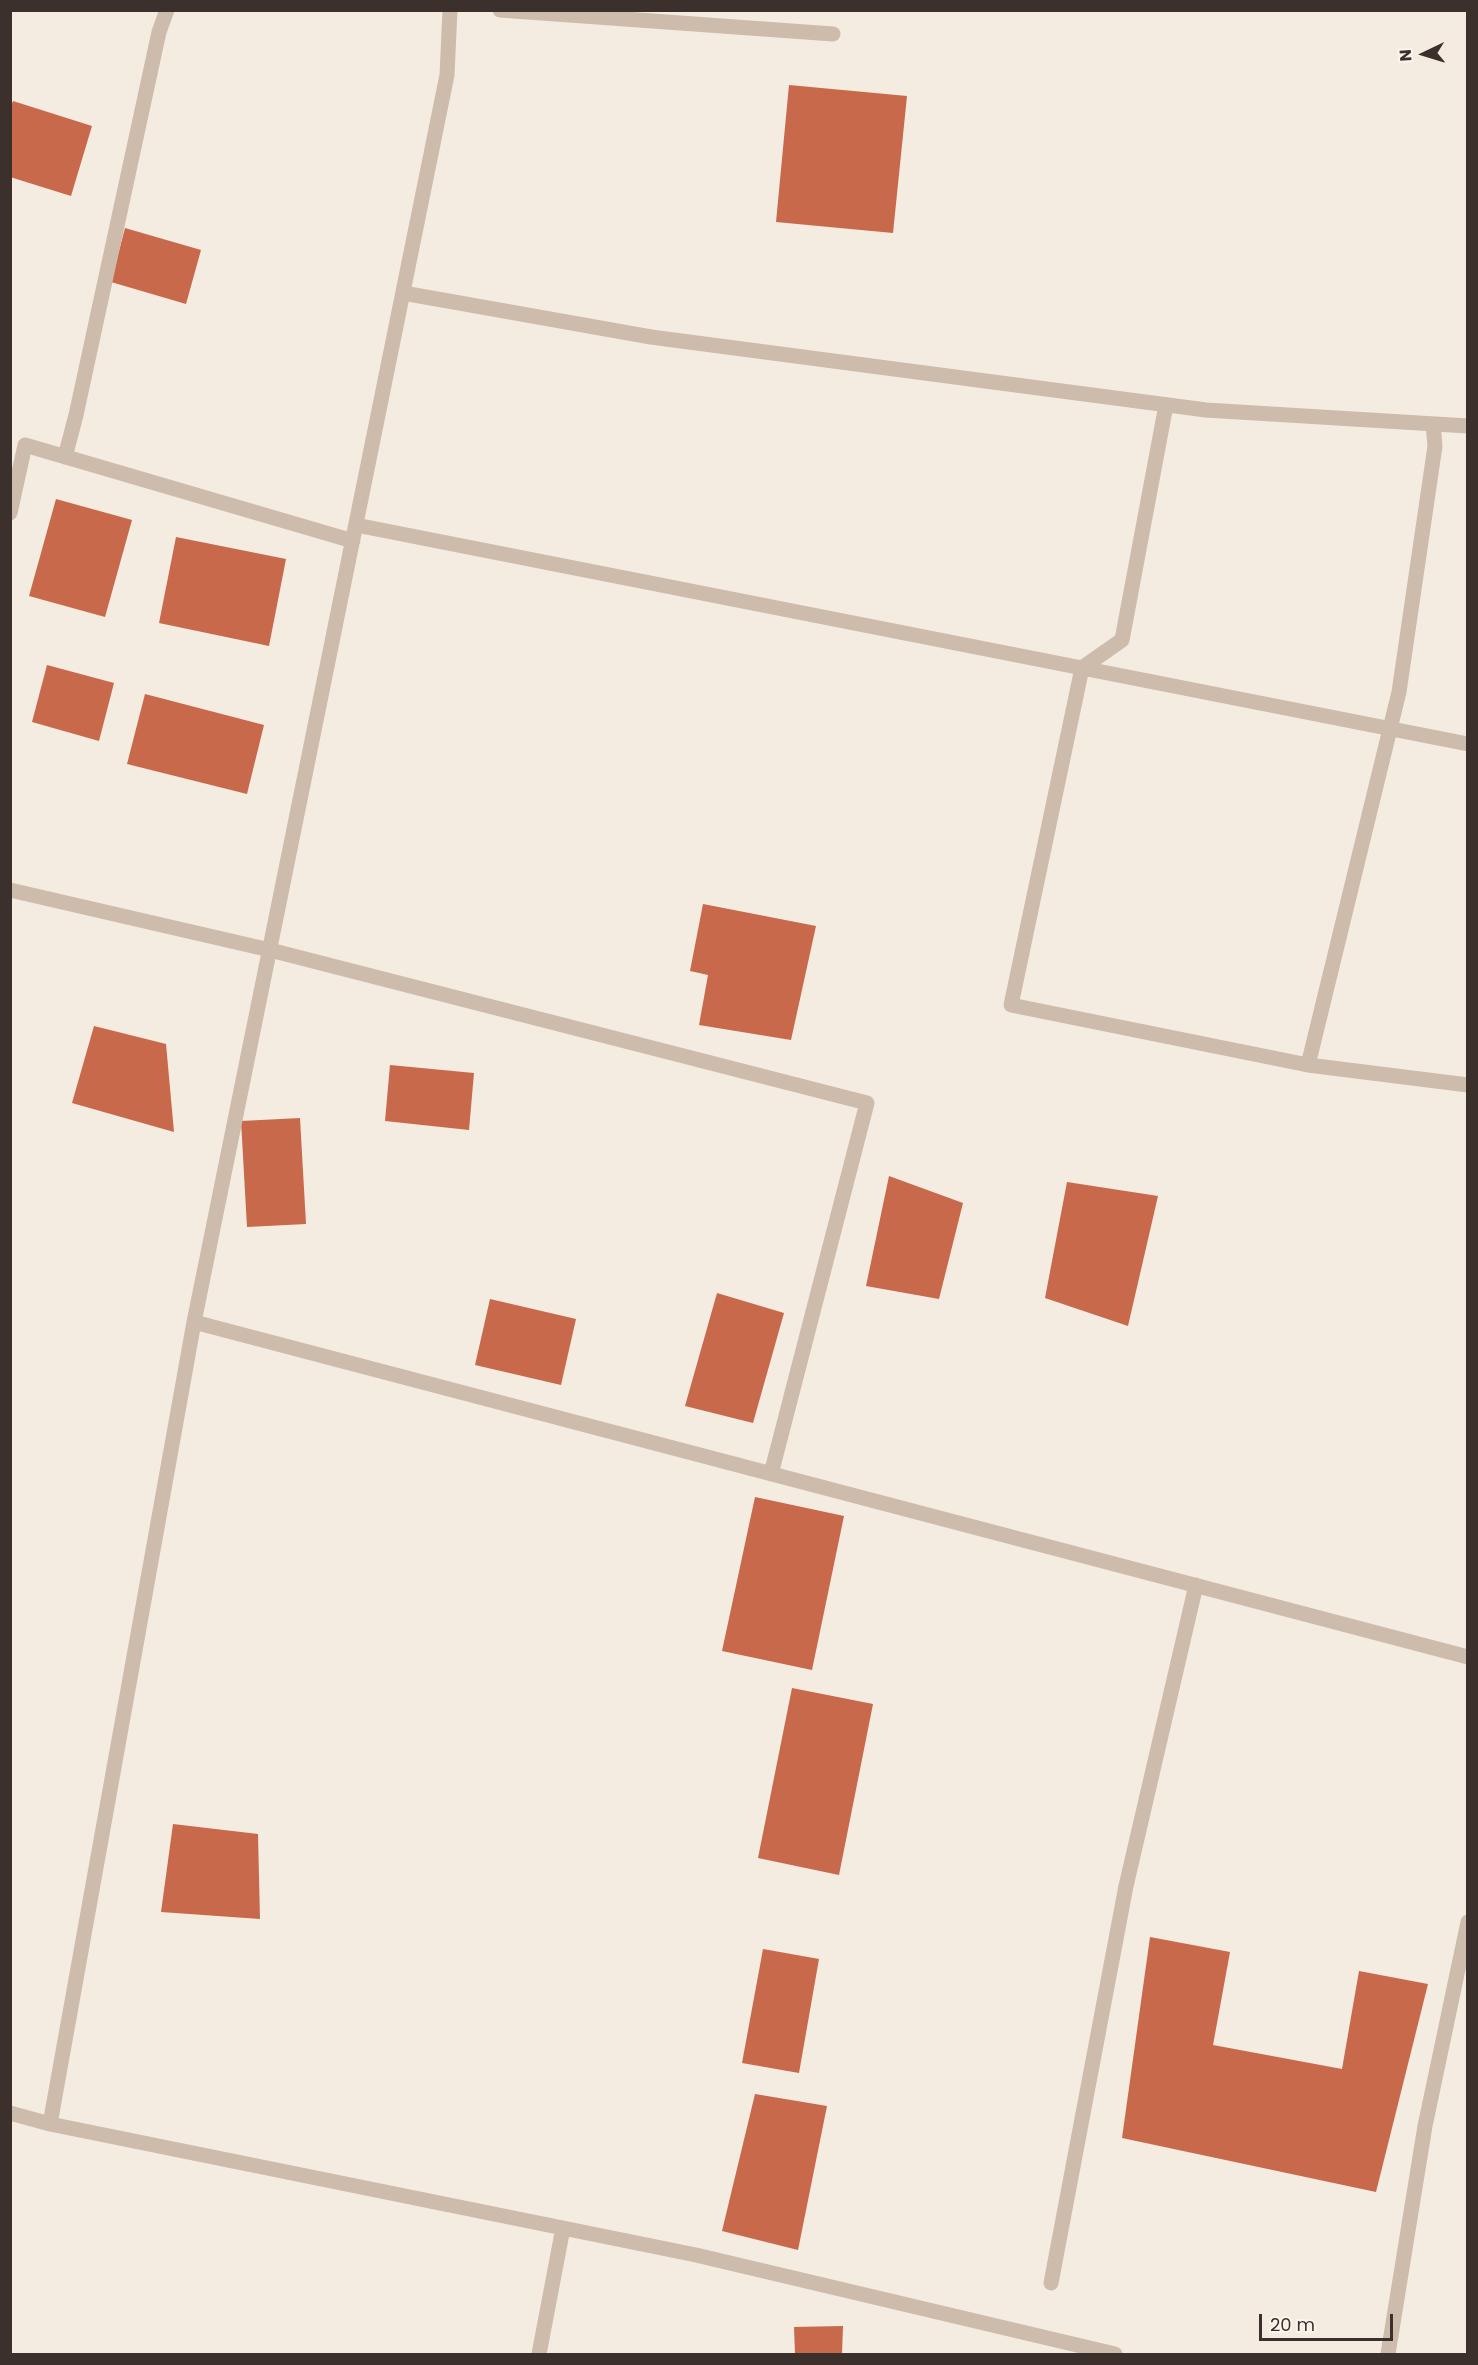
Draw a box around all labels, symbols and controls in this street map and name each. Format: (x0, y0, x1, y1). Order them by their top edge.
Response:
north arrow (1394, 24, 1454, 84)
text: N (1394, 48, 1417, 62)
scale bar (1262, 2302, 1396, 2340)
text: 20 m (1270, 2312, 1315, 2337)

